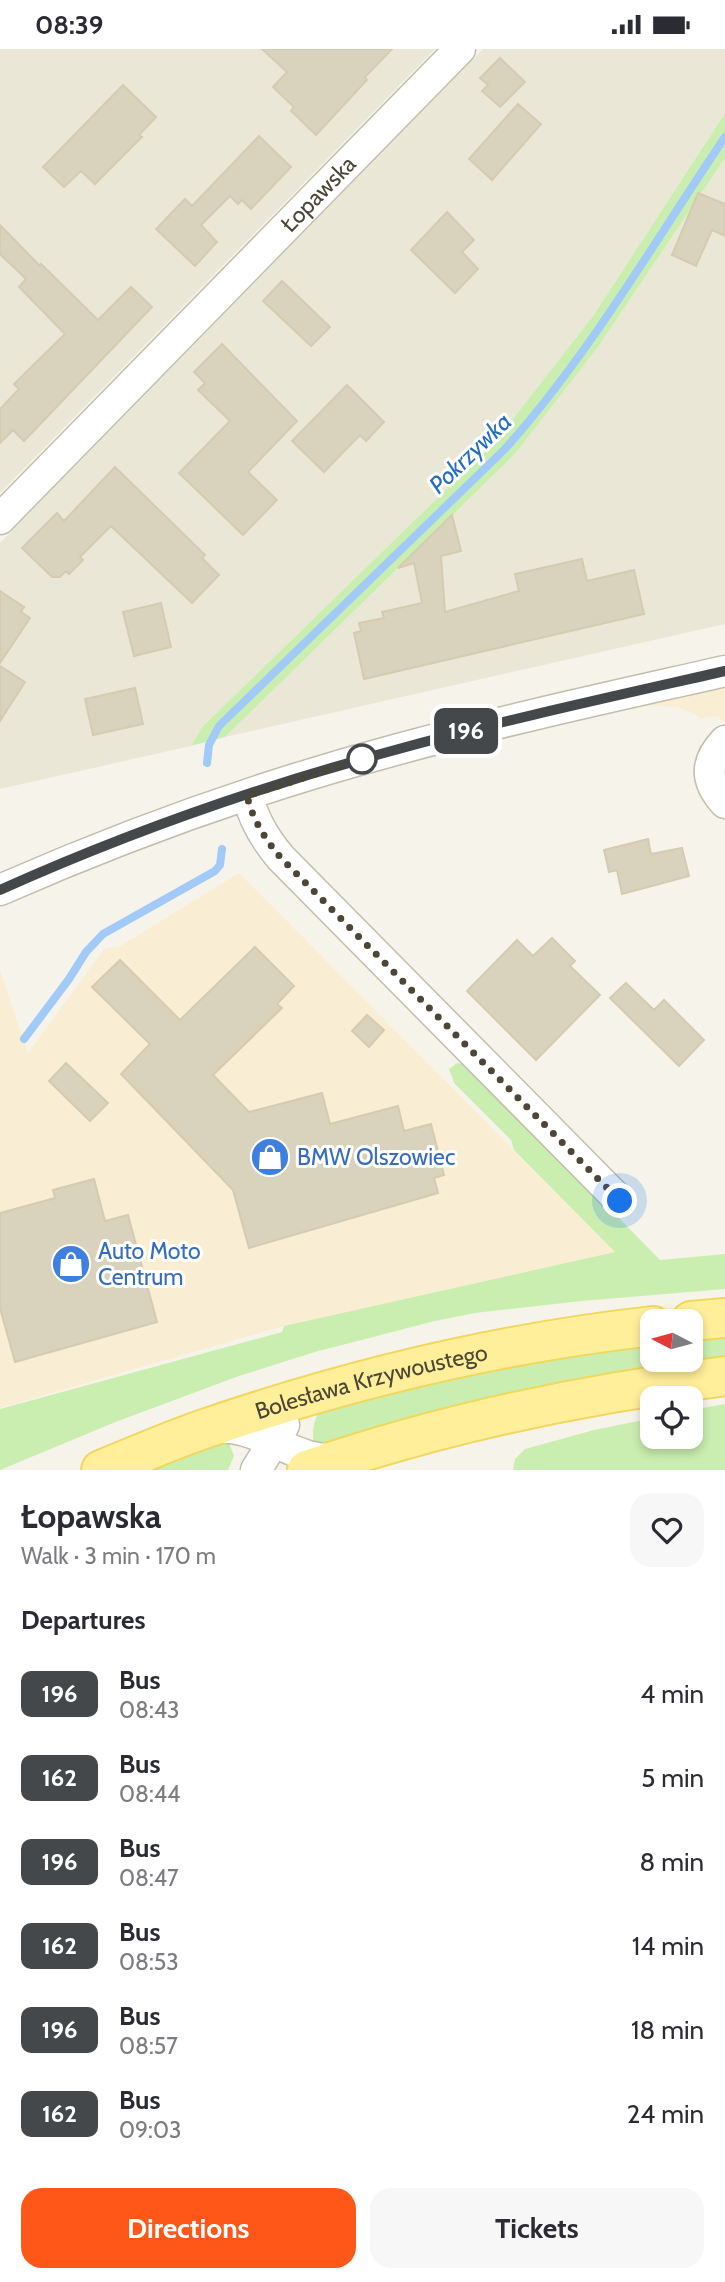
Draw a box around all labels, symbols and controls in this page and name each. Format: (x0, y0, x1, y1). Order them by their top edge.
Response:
text: 08:39 (35, 9, 103, 41)
street label: Łopawska (275, 150, 362, 238)
water label: Pokrzywka (423, 407, 517, 499)
line badge: 196 (426, 708, 506, 754)
text: 196 (448, 716, 484, 745)
unlabelled marker (347, 744, 377, 774)
shop icon: BMW Olszowiec (249, 1136, 291, 1178)
place label: BMW Olszowiec (297, 1143, 455, 1171)
your location (602, 1183, 637, 1218)
place label: Auto Moto Centrum (98, 1237, 201, 1291)
shop icon: Auto Moto Centrum (50, 1243, 92, 1285)
north arrow (640, 1309, 704, 1372)
map controls (640, 1309, 703, 1449)
street label: Bolesława Krzywoustego (252, 1338, 490, 1425)
button: locate (640, 1386, 703, 1449)
button: heart (630, 1493, 704, 1567)
text: Łopawska (21, 1496, 161, 1536)
text: Walk · 3 min · 170 m (21, 1542, 216, 1570)
text: Departures (21, 1604, 145, 1636)
text: Bus (119, 1664, 160, 1696)
text: 4 min (640, 1678, 704, 1710)
text: 196 (42, 1679, 77, 1708)
text: 08:43 (119, 1696, 180, 1724)
text: Bus (119, 1748, 160, 1780)
text: 5 min (641, 1762, 704, 1794)
text: 162 (42, 1763, 77, 1792)
text: 08:44 (119, 1780, 180, 1808)
text: Bus (119, 1832, 160, 1864)
text: 8 min (640, 1846, 704, 1878)
text: 196 (42, 1847, 77, 1876)
text: 08:47 (119, 1864, 179, 1892)
text: Bus (119, 1916, 160, 1948)
text: 14 min (632, 1930, 704, 1962)
text: 162 (42, 1931, 77, 1960)
text: 08:53 (119, 1948, 179, 1976)
text: Bus (119, 2000, 160, 2032)
text: 18 min (631, 2014, 704, 2046)
text: 196 (42, 2015, 77, 2044)
text: 08:57 (119, 2032, 178, 2060)
text: Bus (119, 2084, 160, 2116)
text: 24 min (627, 2098, 704, 2130)
text: 162 (42, 2099, 77, 2128)
text: 09:03 (119, 2116, 181, 2144)
button: Directions (21, 2188, 356, 2268)
button: Tickets (370, 2188, 704, 2268)

